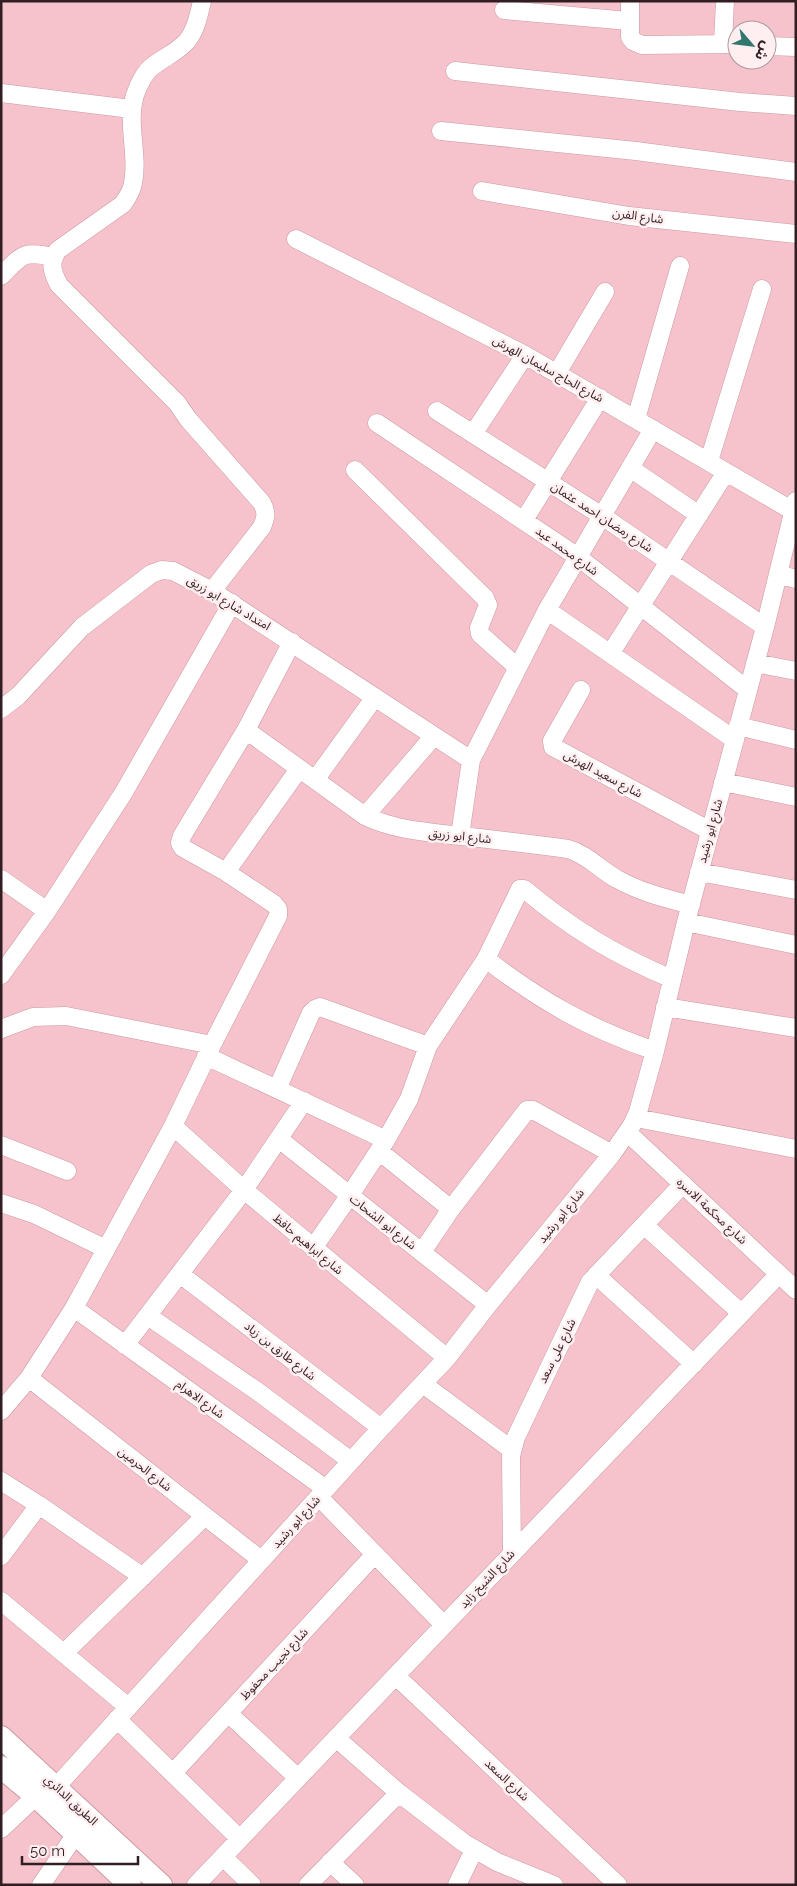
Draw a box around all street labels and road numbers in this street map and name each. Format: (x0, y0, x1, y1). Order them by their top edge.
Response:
street label: شارع الفرن (611, 205, 664, 228)
street label: شارع الحاج سليمان الهرش (489, 333, 606, 407)
street label: شارع رمضان احمد عثمان (547, 479, 655, 557)
street label: شارع محمد عيد (532, 524, 601, 580)
street label: امتداد شارع ابو زريق (184, 573, 273, 635)
street label: شارع سعيد الهرش (560, 747, 645, 802)
street label: شارع ابو رشيد (695, 798, 727, 865)
street label: شارع ابو زريق (428, 826, 492, 848)
street label: شارع محكمة الاسره (673, 1175, 750, 1249)
street label: شارع ابو رشيد (535, 1186, 589, 1247)
street label: شارع ابو الشحات (346, 1192, 419, 1254)
street label: شارع ابراهيم حافظ (269, 1211, 346, 1279)
street label: شارع على سعد (535, 1316, 580, 1386)
street label: شارع طارق بن زياد (240, 1319, 318, 1385)
street label: شارع الاهرام (172, 1377, 227, 1423)
street label: شارع الحرمين (114, 1444, 174, 1496)
street label: شارع ابو رشيد (269, 1493, 325, 1552)
street label: شارع الشيخ زايد (456, 1547, 519, 1613)
street label: شارع نجيب محفوظ (237, 1625, 312, 1704)
street label: شارع السعد (481, 1756, 532, 1805)
street label: الطريق الدائري (40, 1772, 101, 1830)

